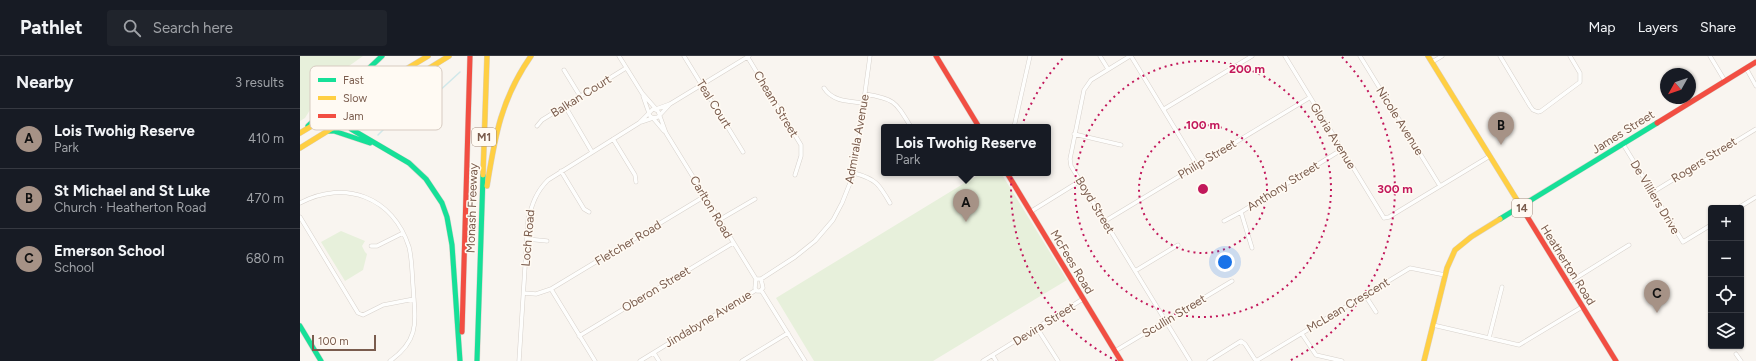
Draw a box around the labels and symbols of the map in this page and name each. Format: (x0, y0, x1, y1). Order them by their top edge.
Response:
text: 200 m (1229, 62, 1265, 76)
legend (310, 66, 442, 130)
street label: Cheam Street (751, 68, 802, 140)
north arrow (1660, 68, 1696, 104)
street label: Balkan Court (548, 72, 614, 120)
text: Fast (343, 74, 364, 87)
street label: Teal Court (693, 77, 735, 131)
street label: Nicole Avenue (1373, 84, 1427, 158)
text: Slow (343, 92, 367, 105)
street label: Admirala Avenue (842, 93, 872, 185)
street label: Gloria Avenue (1307, 100, 1359, 172)
street label: James Street (1589, 107, 1657, 157)
text: Jam (343, 110, 364, 123)
pin: B (1488, 112, 1514, 145)
text: 100 m (1186, 118, 1220, 132)
road number: M1 (472, 128, 496, 146)
street label: Rogers Street (1669, 134, 1740, 186)
street label: Philip Street (1175, 136, 1239, 182)
street label: De Villiers Drive (1627, 157, 1683, 237)
street label: Anthony Street (1244, 158, 1322, 214)
street label: Monash Freeway (463, 162, 481, 253)
street label: Carlton Road (687, 173, 735, 241)
street label: Boyd Street (1073, 174, 1118, 236)
centre of rings (1196, 182, 1210, 196)
text: 300 m (1377, 182, 1413, 196)
pin: A (953, 189, 979, 222)
road number: 14 (1512, 199, 1532, 217)
street label: Loch Road (519, 209, 537, 267)
street label: Fletcher Road (592, 218, 664, 268)
street label: Heatherton Road (1538, 222, 1598, 308)
street label: McFees Road (1047, 227, 1097, 297)
your location (1215, 252, 1235, 272)
street label: Oberon Street (619, 263, 693, 315)
street label: McLean Crescent (1304, 274, 1392, 335)
pin: C (1644, 280, 1670, 313)
street label: Jindabyne Avenue (662, 287, 754, 350)
street label: Scullin Street (1140, 291, 1209, 341)
street label: Devira Street (1010, 299, 1078, 349)
scale bar (312, 333, 376, 352)

